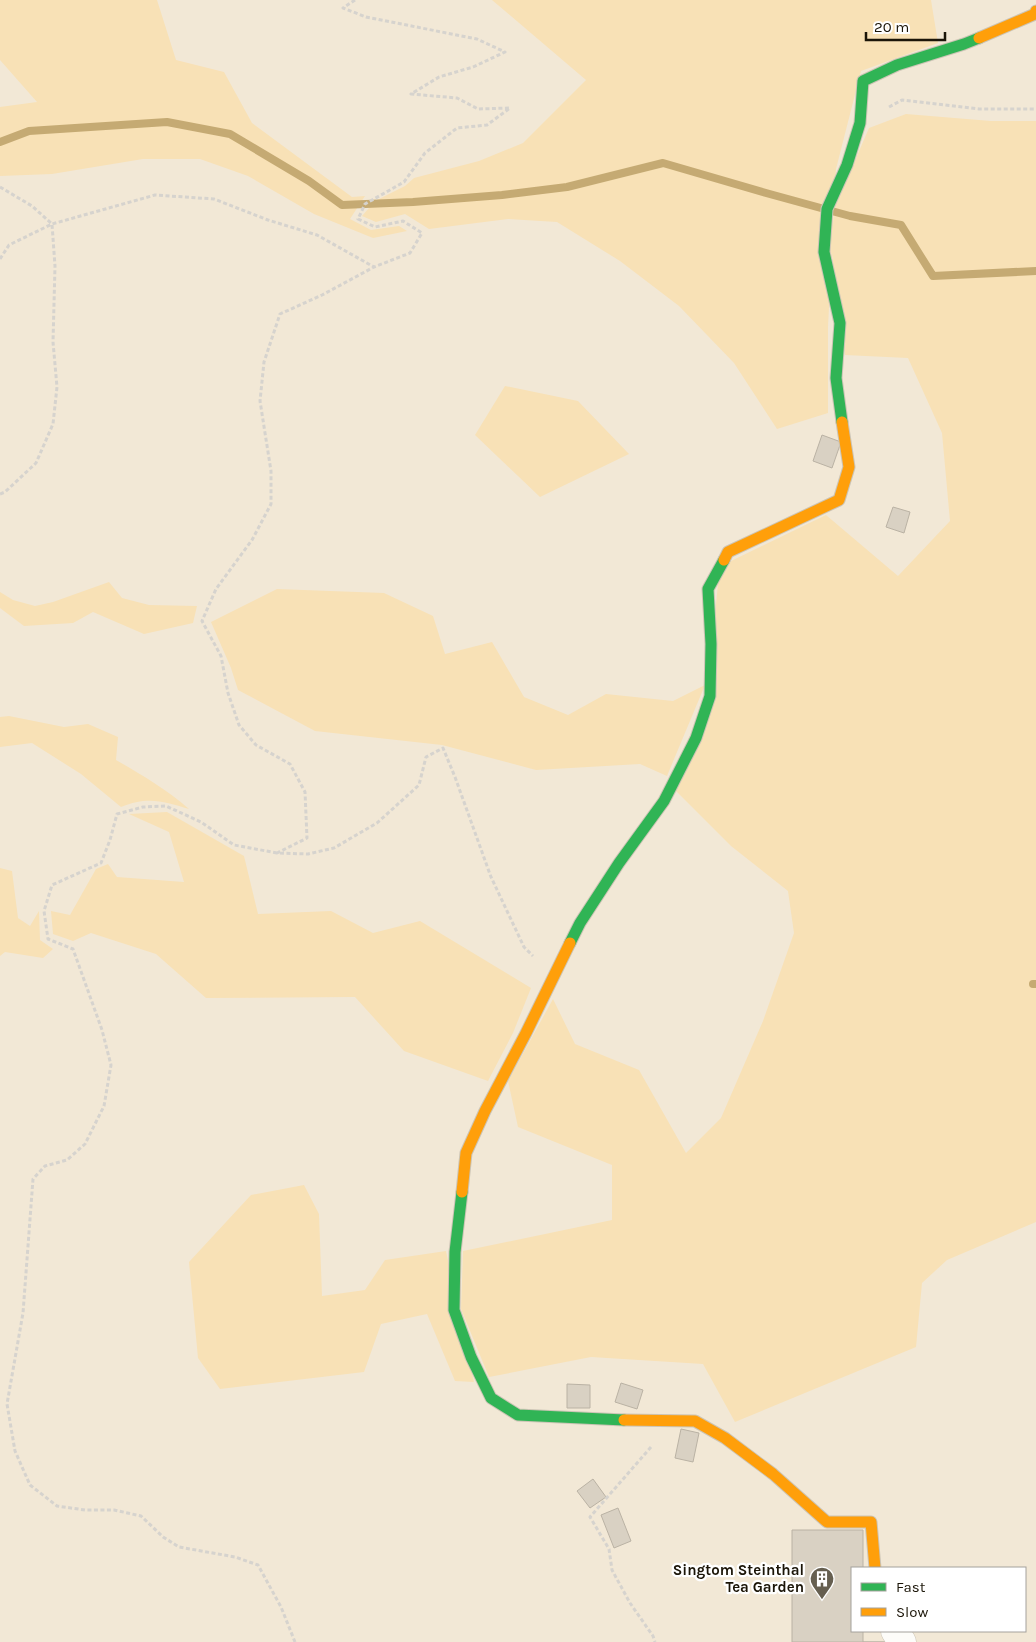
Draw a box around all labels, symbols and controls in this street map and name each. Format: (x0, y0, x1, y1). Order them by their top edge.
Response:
scale bar (866, 10, 945, 42)
text: 20 m (874, 18, 909, 36)
place label: Singtom Steinthal Tea Garden (673, 1561, 804, 1596)
building icon: Singtom Steinthal Tea Garden (809, 1566, 835, 1600)
legend (851, 1567, 1026, 1632)
text: Fast (896, 1578, 926, 1596)
text: Slow (896, 1603, 928, 1621)

